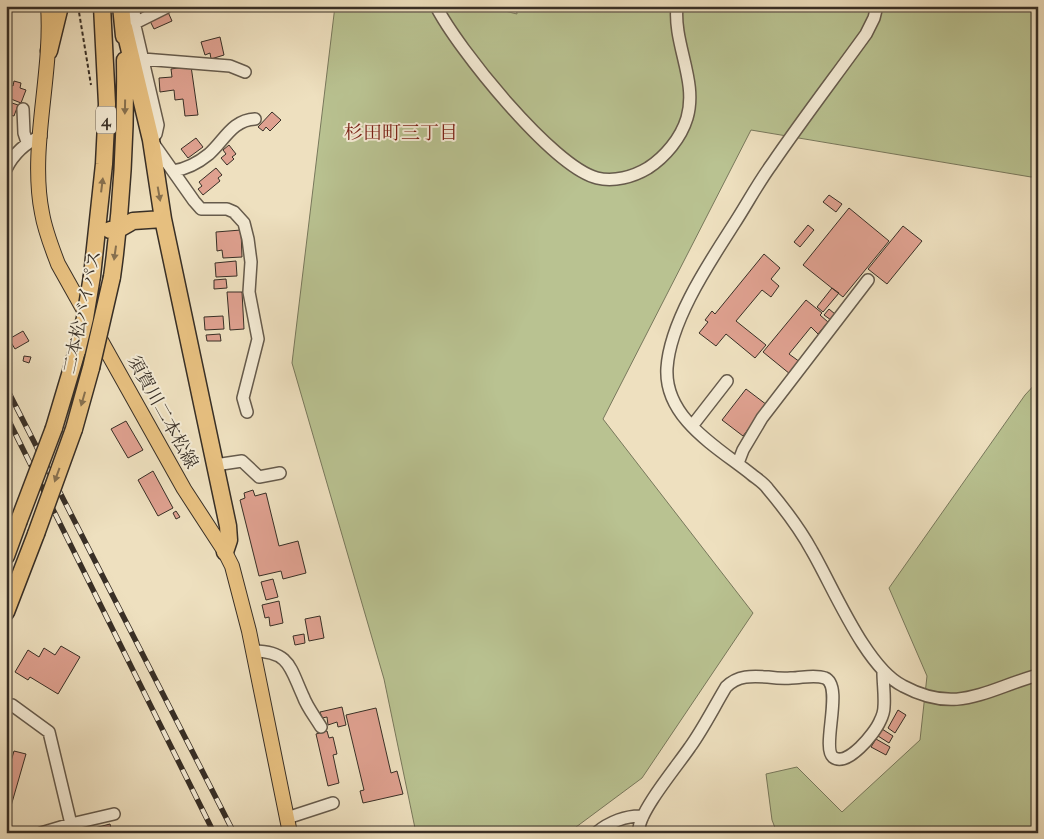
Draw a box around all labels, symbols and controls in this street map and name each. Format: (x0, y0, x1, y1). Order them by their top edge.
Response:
one-way arrow (121, 100, 129, 116)
road number: 4 (96, 106, 116, 134)
district label: 杉田町三丁目 (344, 122, 458, 144)
one-way arrow (98, 177, 106, 193)
one-way arrow (155, 187, 163, 203)
one-way arrow (111, 245, 119, 261)
street label: 二本松バイパス (59, 248, 106, 376)
street label: 須賀川二本松線 (123, 352, 202, 472)
one-way arrow (78, 391, 86, 406)
one-way arrow (53, 468, 61, 483)

